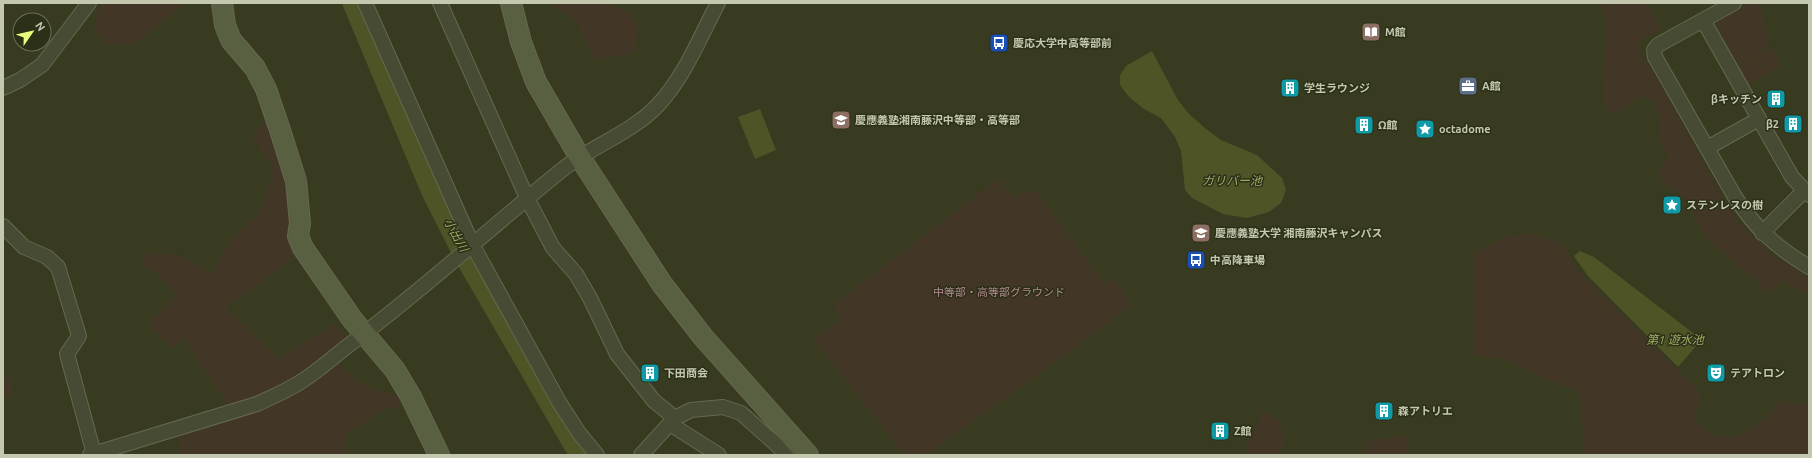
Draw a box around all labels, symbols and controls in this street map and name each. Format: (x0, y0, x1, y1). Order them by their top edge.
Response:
north arrow (12, 12, 52, 52)
text: N (33, 20, 48, 33)
library icon: Μ館 (1360, 21, 1382, 43)
place label: Μ館 (1385, 26, 1406, 38)
bus stop icon: 慶応大学中高等部前 (988, 32, 1010, 54)
place label: 慶応大学中高等部前 (1013, 37, 1112, 49)
office icon: A館 (1457, 75, 1479, 97)
building icon: 学生ラウンジ (1279, 77, 1301, 99)
place label: A館 (1482, 80, 1501, 92)
place label: 学生ラウンジ (1304, 82, 1370, 94)
building icon: βキッチン (1765, 88, 1787, 110)
place label: βキッチン (1711, 93, 1762, 105)
school or university icon: 慶應義塾湘南藤沢中等部・高等部 (830, 109, 852, 131)
building icon: β2 (1782, 113, 1804, 135)
place label: 慶應義塾湘南藤沢中等部・高等部 (855, 114, 1020, 126)
building icon: Ω館 (1353, 114, 1375, 136)
place icon: octadome (1414, 118, 1436, 140)
place label: β2 (1766, 118, 1779, 130)
place label: Ω館 (1378, 119, 1398, 131)
place label: octadome (1439, 123, 1491, 135)
water label: ガリバー池 (1202, 174, 1263, 187)
place icon: ステンレスの樹 (1661, 194, 1683, 216)
place label: ステンレスの樹 (1686, 199, 1763, 211)
water label: 小出川 (442, 216, 472, 255)
school or university icon: 慶應義塾大学 湘南藤沢キャンパス (1190, 222, 1212, 244)
place label: 慶應義塾大学 湘南藤沢キャンパス (1215, 227, 1383, 239)
bus stop icon: 中高降車場 (1185, 249, 1207, 271)
place label: 中高降車場 (1210, 254, 1265, 266)
park label: 中等部・高等部グラウンド (933, 286, 1065, 298)
water label: 第1 遊水池 (1646, 333, 1705, 346)
building icon: 下田商会 (639, 362, 661, 384)
theatre icon: テアトロン (1705, 362, 1727, 384)
place label: 下田商会 (664, 367, 708, 379)
place label: テアトロン (1730, 367, 1785, 379)
building icon: 森アトリエ (1373, 400, 1395, 422)
place label: 森アトリエ (1398, 405, 1453, 417)
building icon: Ζ館 (1209, 420, 1231, 442)
place label: Ζ館 (1234, 425, 1252, 437)

